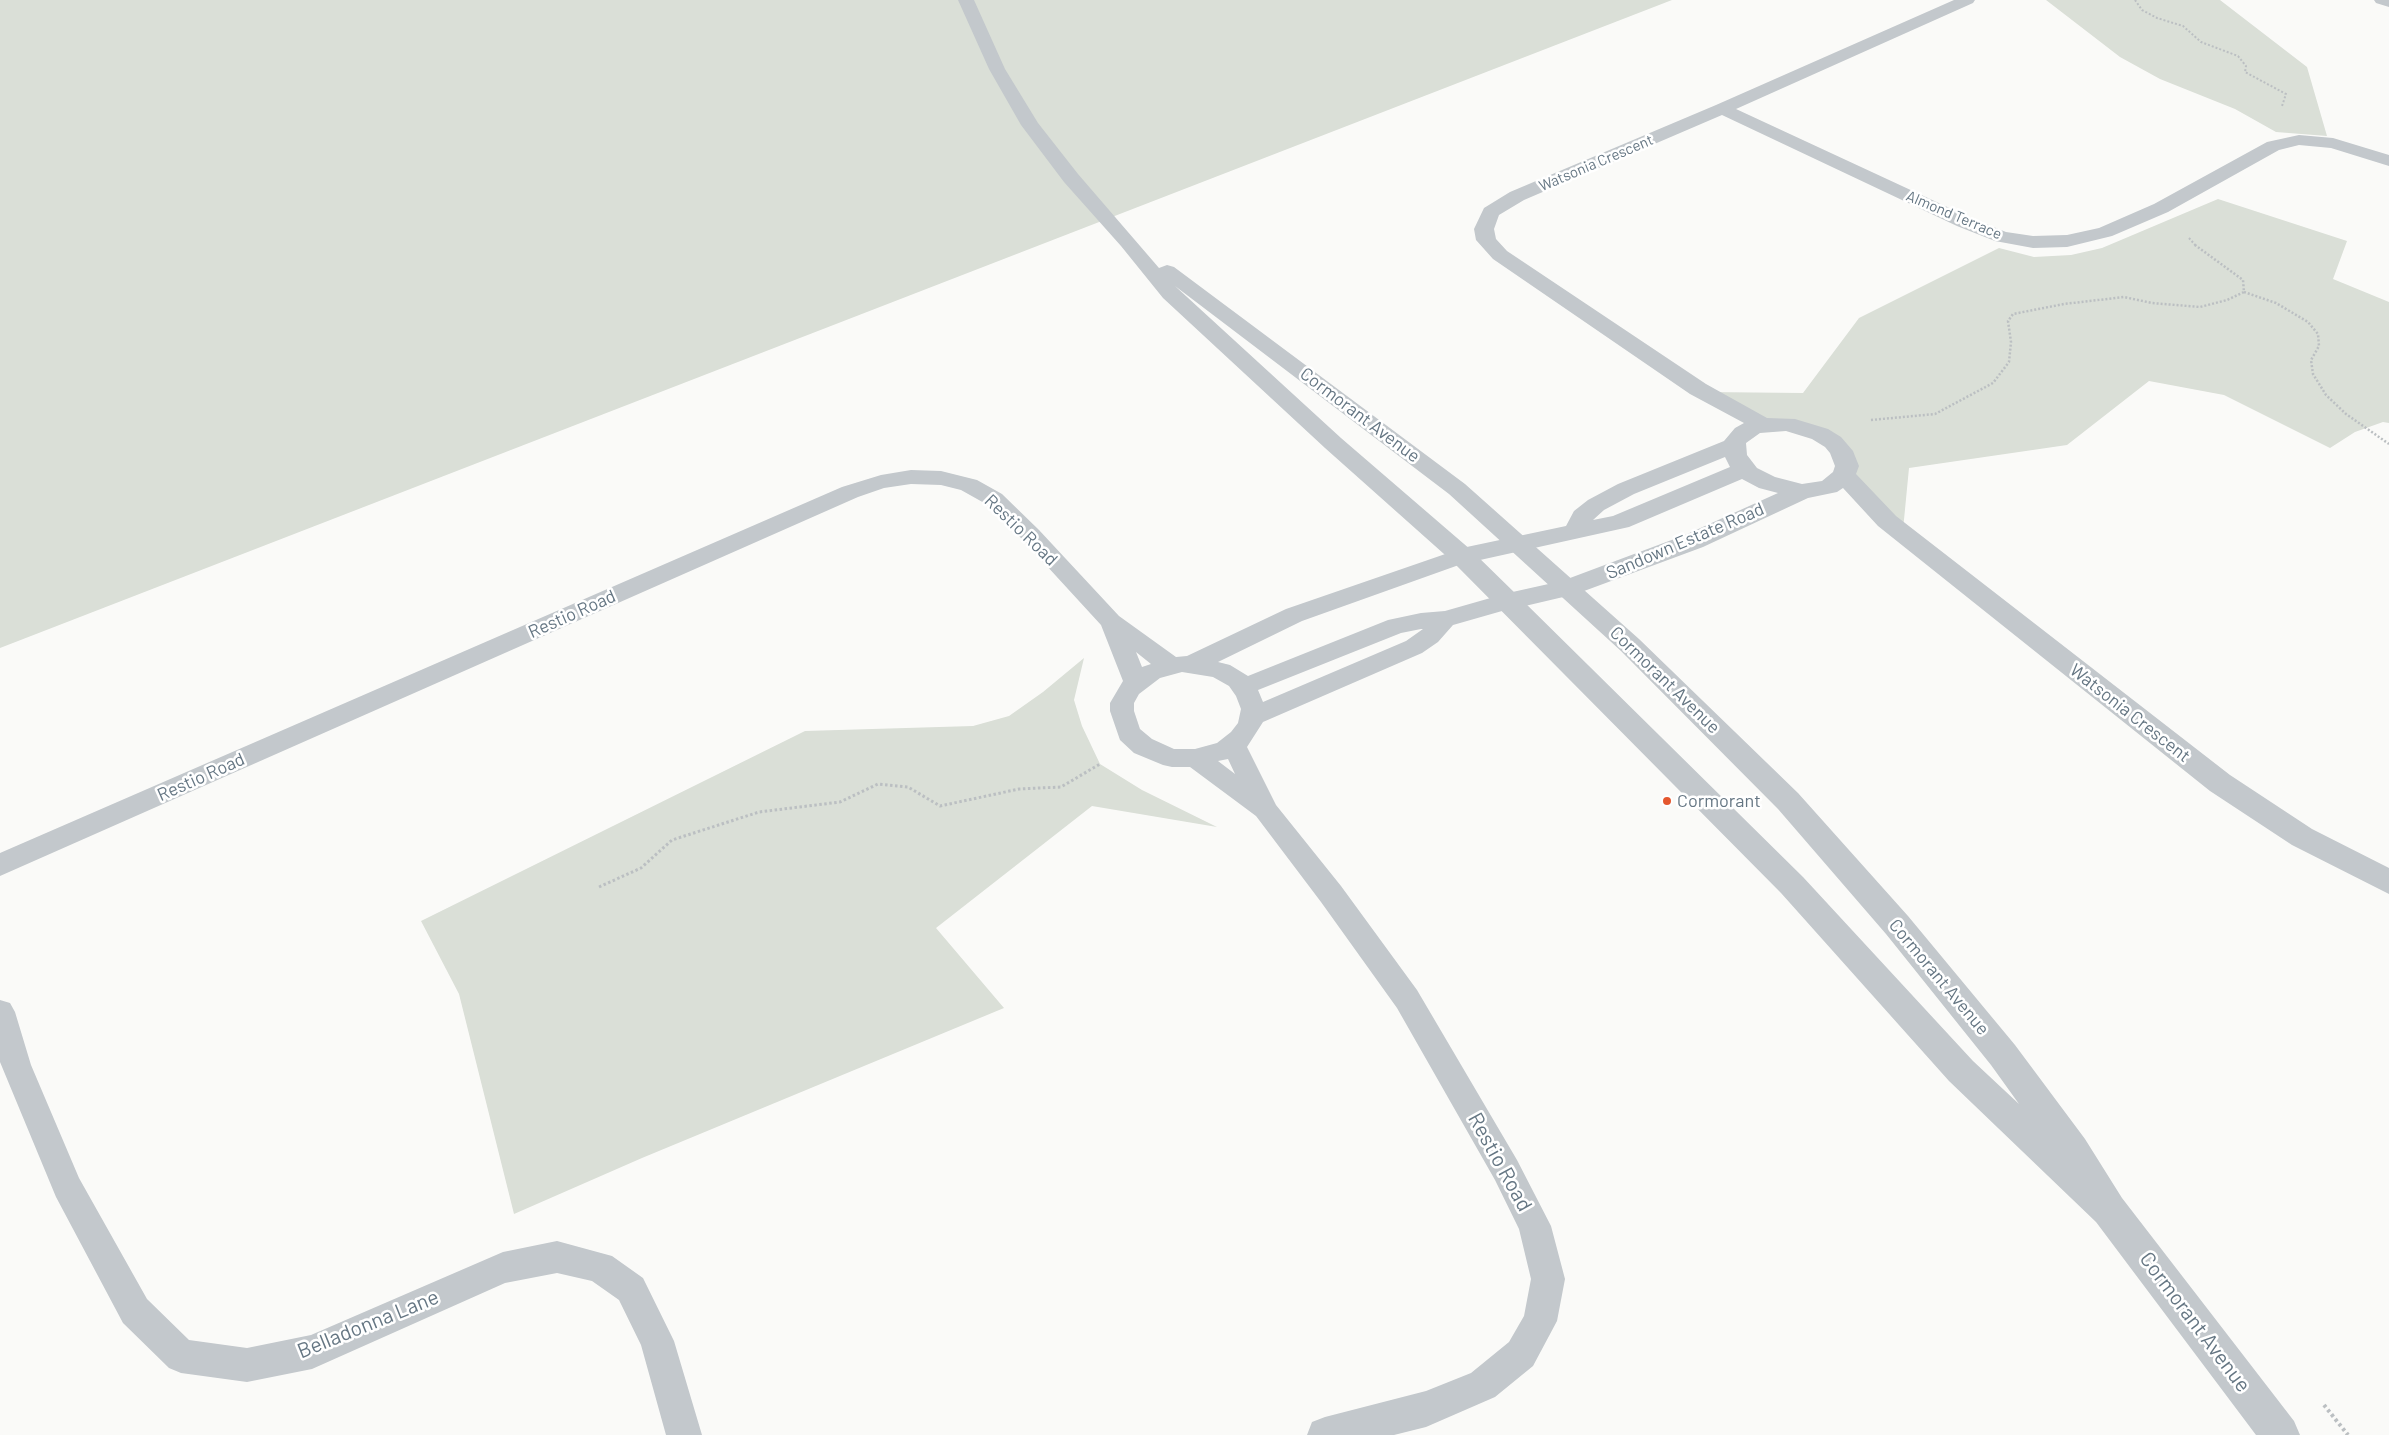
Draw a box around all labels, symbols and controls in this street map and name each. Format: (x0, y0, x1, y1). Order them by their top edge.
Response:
street label: Watsonia Crescent (1536, 131, 1656, 195)
street label: Almond Terrace (1904, 187, 2004, 243)
street label: Cormorant Avenue (1296, 363, 1424, 467)
street label: Restio Road (980, 490, 1062, 570)
street label: Sandown Estate Road (1603, 498, 1767, 584)
street label: Restio Road (525, 585, 619, 643)
street label: Cormorant Avenue (1605, 622, 1725, 738)
street label: Watsonia Crescent (2066, 659, 2194, 767)
street label: Restio Road (154, 748, 248, 806)
place label: Cormorant (1677, 790, 1761, 812)
marker: Cormorant (1661, 795, 1673, 807)
street label: Cormorant Avenue (1884, 915, 1994, 1039)
street label: Restio Road (1463, 1108, 1537, 1216)
street label: Cormorant Avenue (2134, 1247, 2256, 1397)
street label: Belladonna Lane (294, 1284, 442, 1364)

